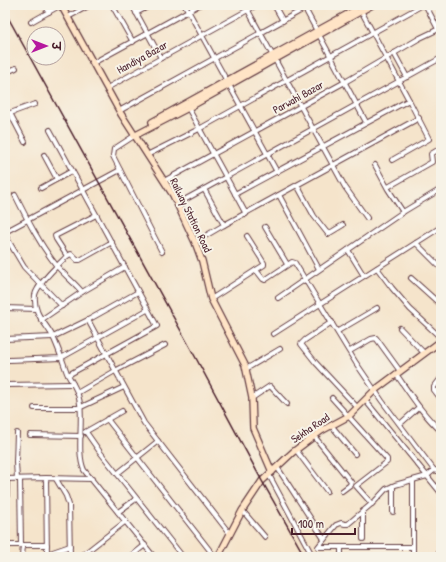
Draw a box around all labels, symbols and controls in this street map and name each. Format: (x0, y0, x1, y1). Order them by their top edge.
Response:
north arrow (26, 26, 66, 66)
street label: Handiya Bazar (114, 37, 170, 77)
text: उ (49, 41, 63, 51)
street label: Parwahi Bazar (270, 77, 327, 117)
street label: Railway Station Road (167, 176, 215, 255)
street label: Sekha Road (288, 410, 333, 446)
scale bar (292, 510, 355, 536)
text: 100 m (298, 515, 324, 532)

